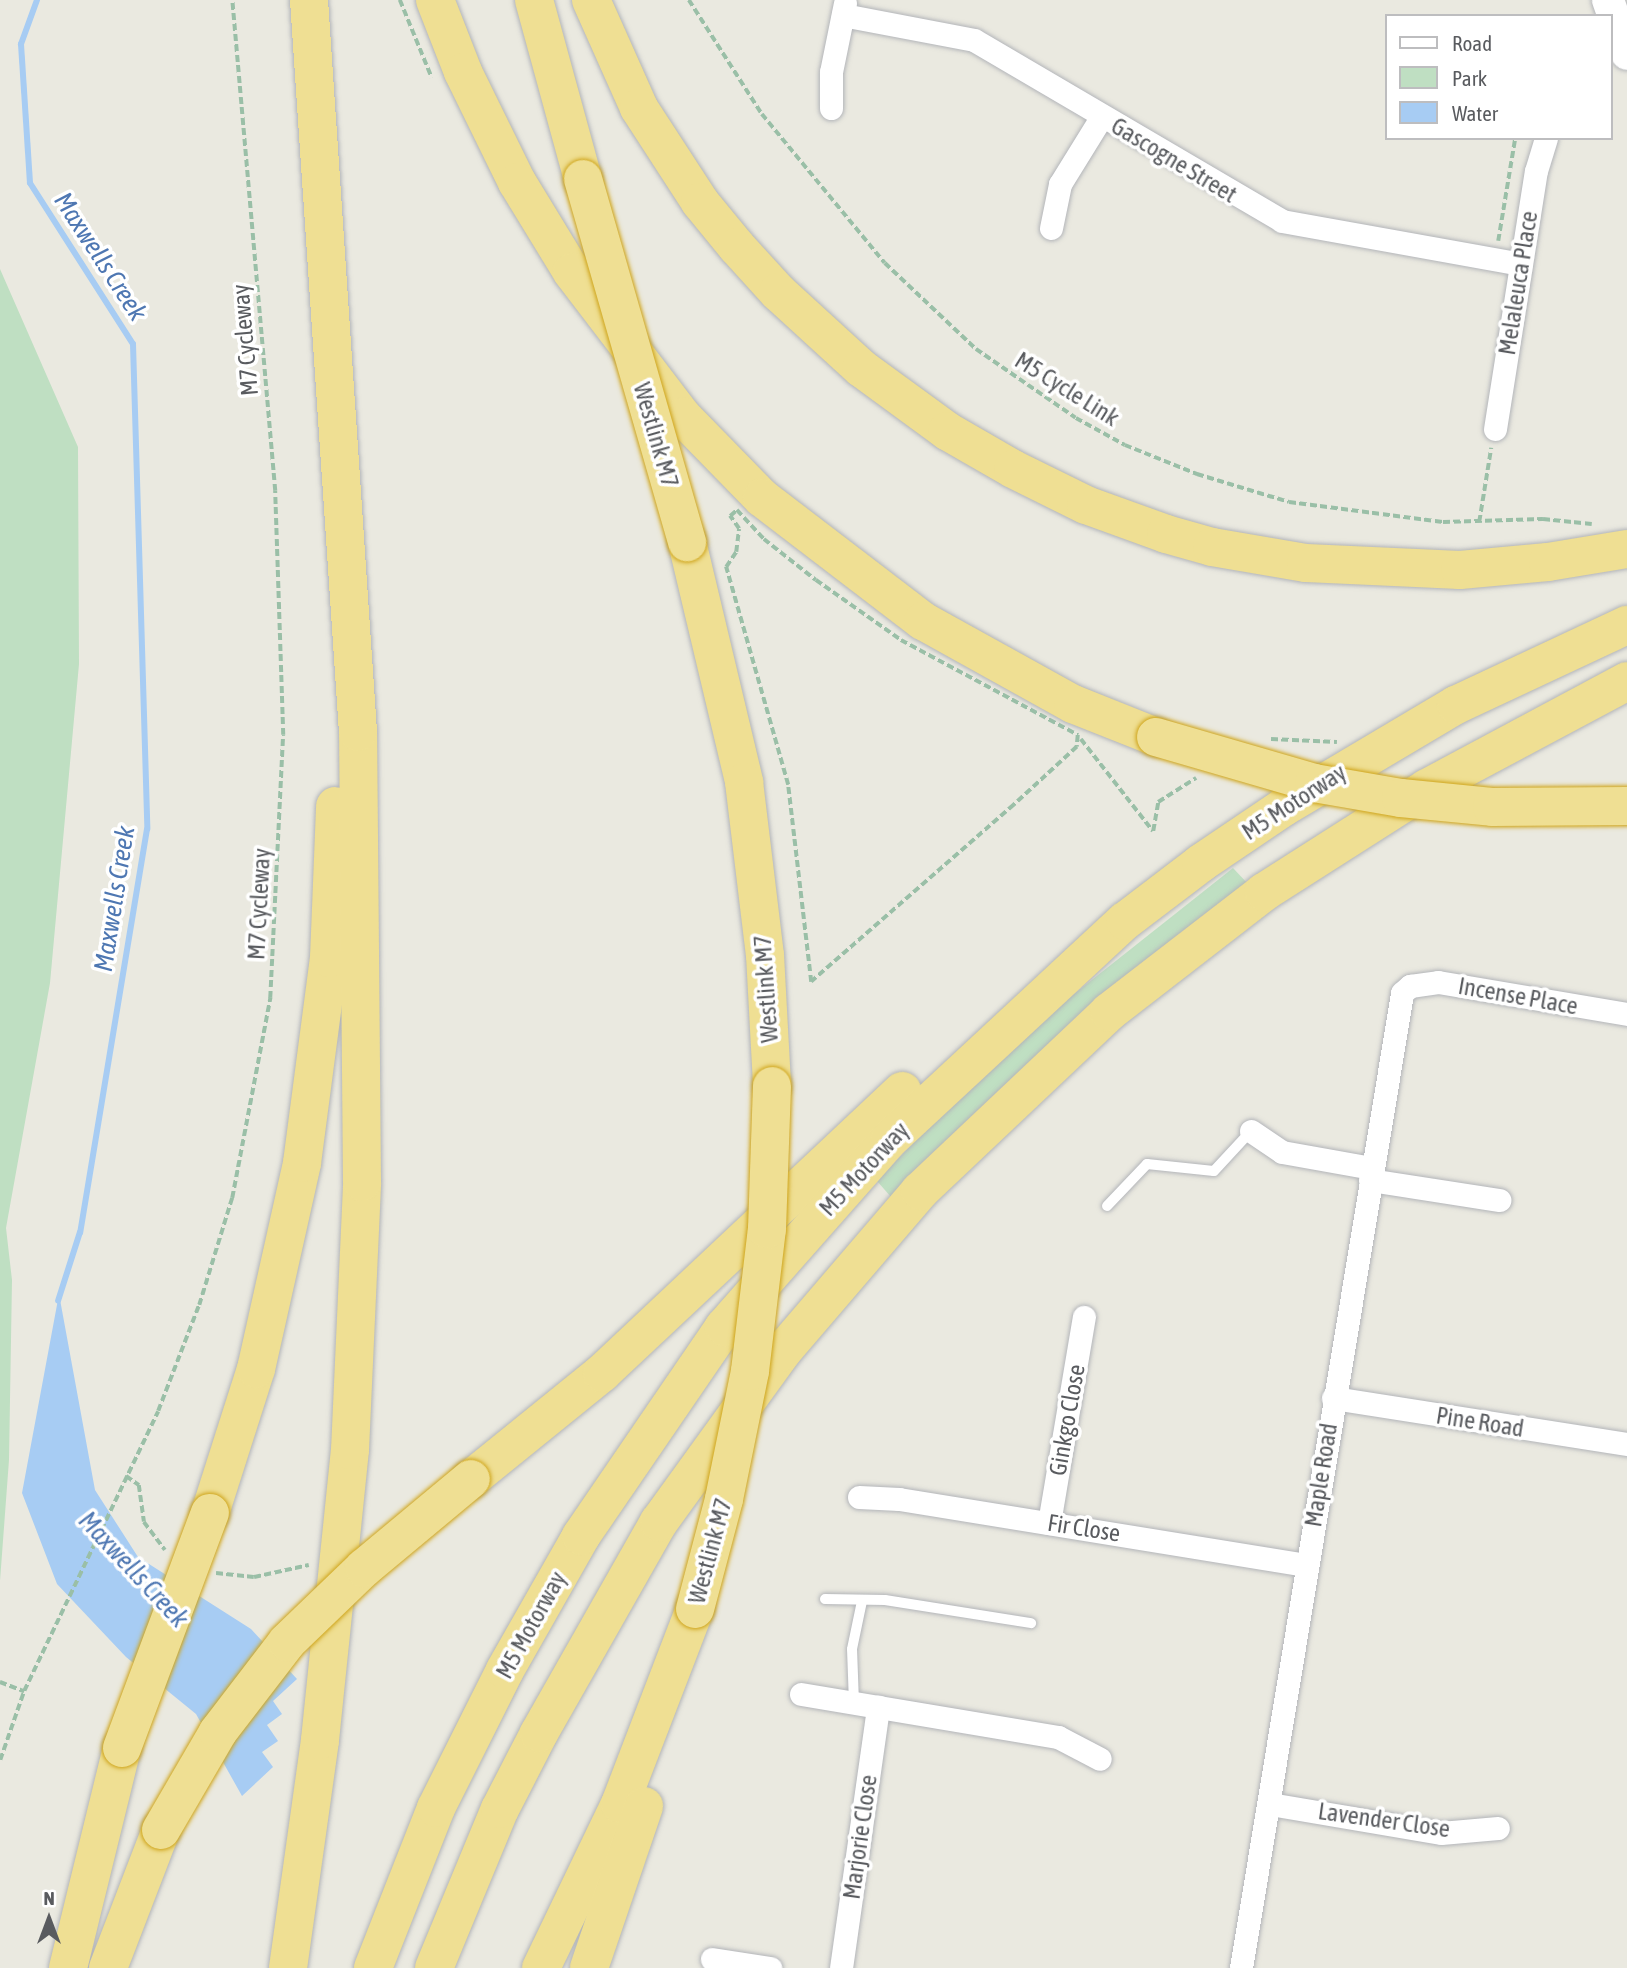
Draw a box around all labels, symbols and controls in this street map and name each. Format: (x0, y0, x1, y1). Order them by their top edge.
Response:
legend (1386, 14, 1613, 140)
text: Road (1452, 31, 1492, 55)
text: Park (1452, 66, 1487, 90)
text: Water (1452, 101, 1498, 125)
street label: Gascogne Street (1106, 111, 1242, 209)
water label: Maxwells Creek (47, 187, 153, 327)
street label: Melaleuca Place (1492, 209, 1544, 357)
street label: M7 Cycleway (226, 283, 264, 397)
street label: M5 Cycle Link (1010, 346, 1124, 432)
street label: Westlink M7 (627, 379, 685, 491)
street label: M5 Motorway (1237, 758, 1351, 846)
water label: Maxwells Creek (88, 824, 142, 974)
street label: M7 Cycleway (242, 847, 276, 961)
street label: Westlink M7 (748, 934, 784, 1044)
street label: Incense Place (1456, 971, 1580, 1021)
street label: M5 Motorway (813, 1116, 915, 1222)
street label: Ginkgo Close (1043, 1362, 1091, 1478)
street label: Pine Road (1434, 1401, 1526, 1443)
street label: Maple Road (1299, 1421, 1343, 1529)
street label: Westlink M7 (682, 1495, 738, 1607)
water label: Maxwells Creek (72, 1506, 194, 1634)
street label: Fir Close (1046, 1508, 1122, 1548)
street label: M5 Motorway (490, 1566, 572, 1684)
street label: Marjorie Close (837, 1773, 883, 1901)
street label: Lavender Close (1316, 1796, 1452, 1844)
north arrow (14, 1884, 84, 1954)
text: N (43, 1887, 55, 1909)

